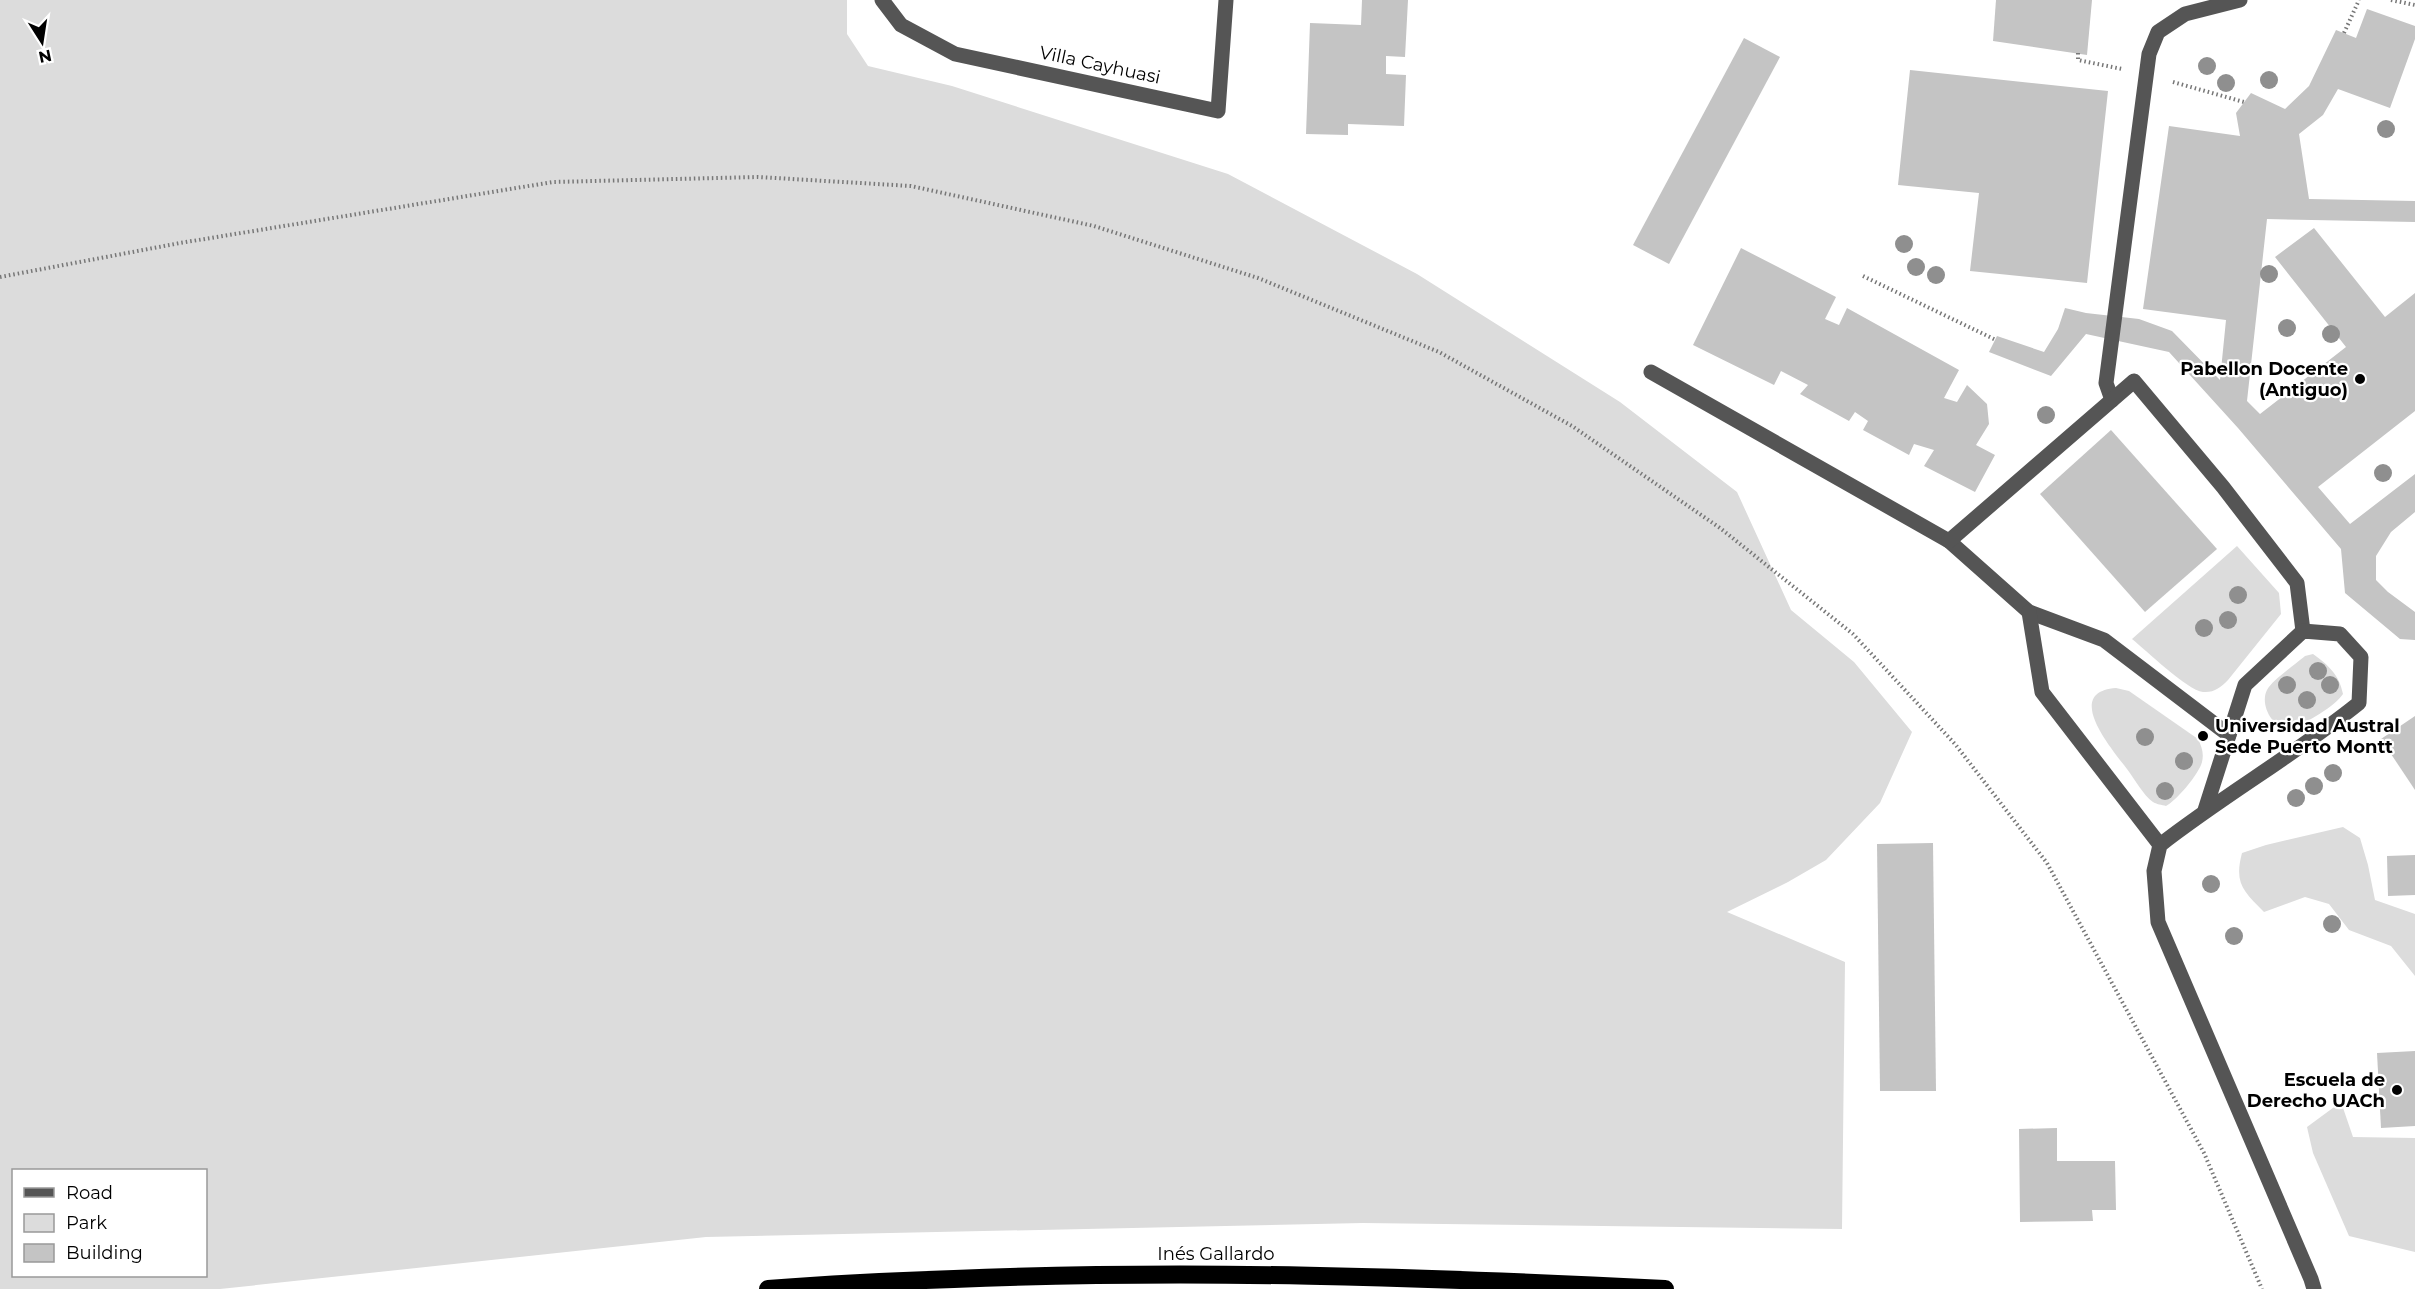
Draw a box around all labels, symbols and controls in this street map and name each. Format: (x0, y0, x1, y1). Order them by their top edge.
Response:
north arrow (12, 12, 72, 72)
street label: Villa Cayhuasi (1037, 41, 1163, 89)
text: N (37, 46, 53, 67)
place label: Pabellon Docente (Antiguo) (2180, 358, 2348, 401)
marker: Pabellon Docente (Antiguo) (2353, 372, 2367, 386)
place label: Universidad Austral Sede Puerto Montt (2215, 715, 2400, 758)
marker: Universidad Austral Sede Puerto Montt (2196, 729, 2210, 743)
place label: Escuela de Derecho UACh (2247, 1069, 2385, 1112)
marker: Escuela de Derecho UACh (2390, 1083, 2404, 1097)
legend (12, 1169, 207, 1277)
text: Road (66, 1182, 113, 1204)
text: Park (66, 1212, 107, 1234)
text: Building (66, 1242, 143, 1264)
street label: Inés Gallardo (1157, 1243, 1275, 1265)

